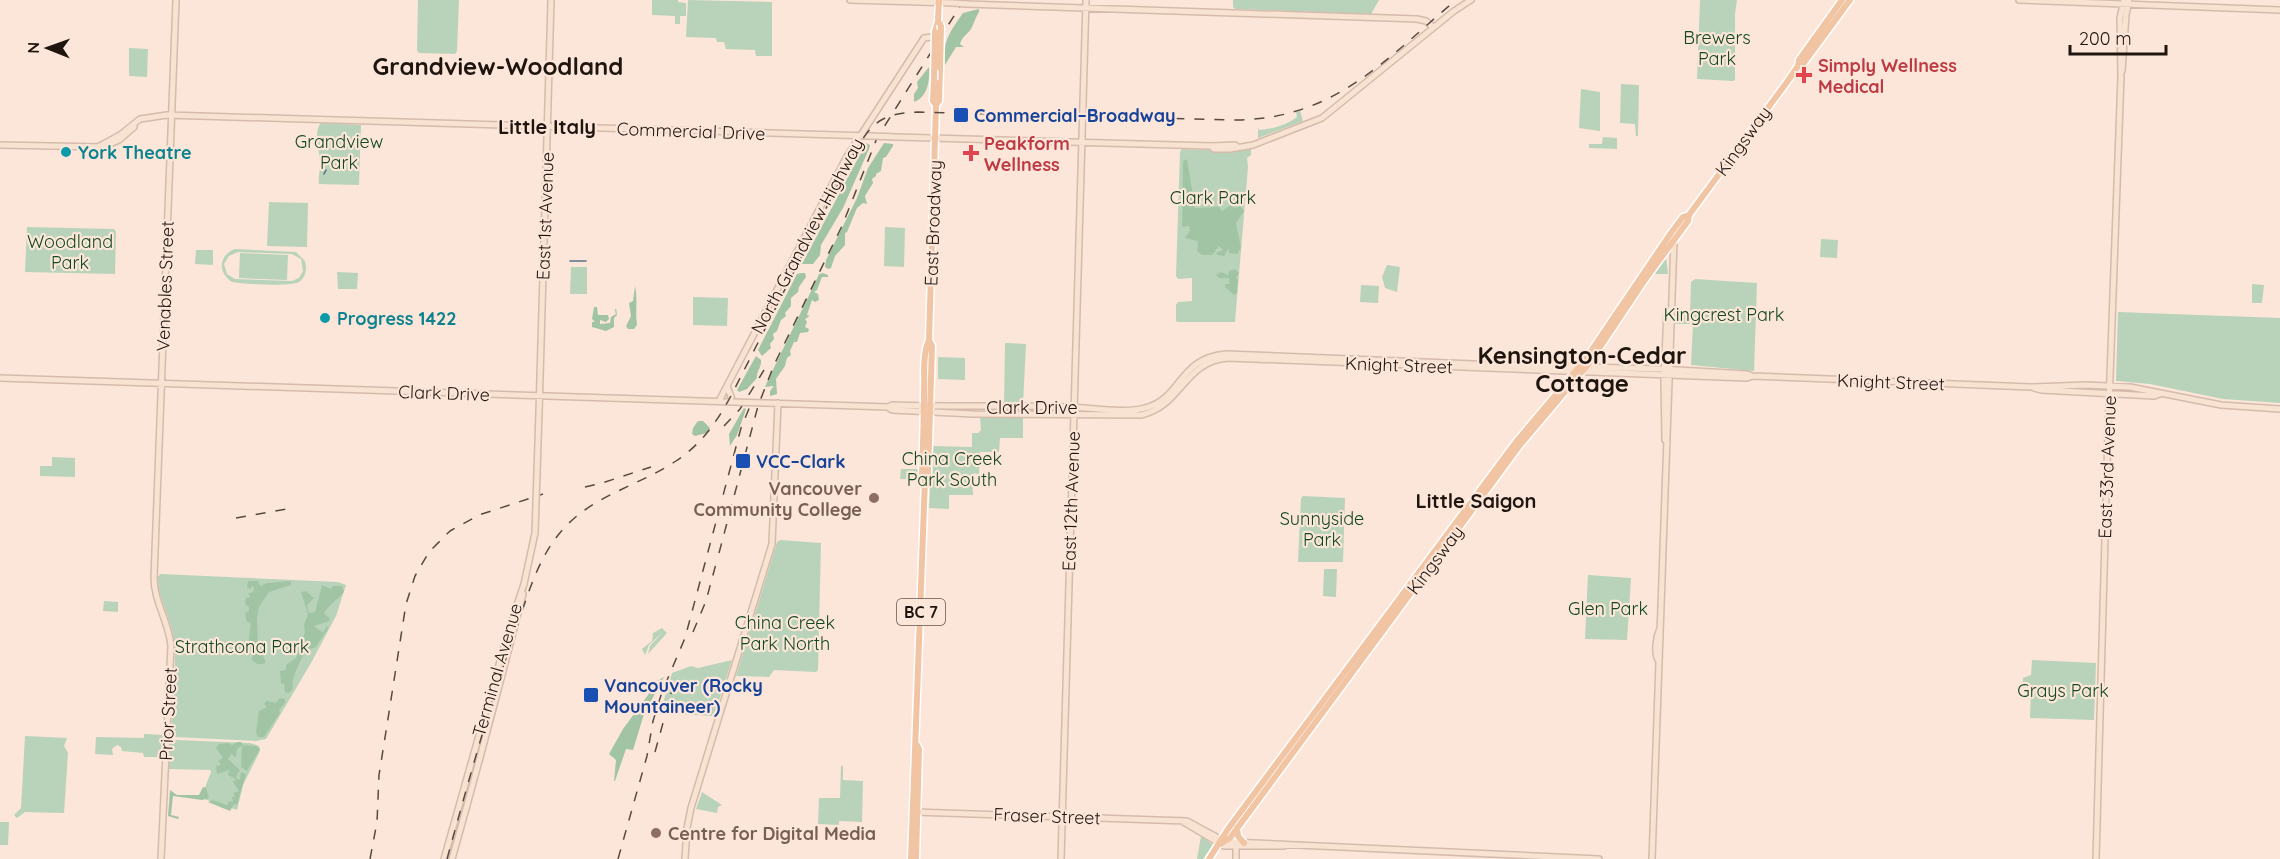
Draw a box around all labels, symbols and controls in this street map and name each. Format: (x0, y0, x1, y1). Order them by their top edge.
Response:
north arrow (18, 18, 78, 78)
scale bar (2070, 18, 2166, 56)
park label: Brewers Park (1683, 26, 1751, 70)
text: 200 m (2079, 27, 2132, 50)
text: N (23, 42, 43, 54)
district label: Grandview-Woodland (373, 51, 623, 81)
place label: Simply Wellness Medical (1818, 54, 1957, 98)
marker: Simply Wellness Medical (1795, 66, 1813, 84)
street label: Kingsway (1710, 102, 1776, 180)
place label: Commercial–Broadway (974, 104, 1176, 127)
marker: Commercial–Broadway (952, 106, 970, 124)
district label: Little Italy (498, 114, 596, 139)
street label: Commercial Drive (616, 117, 766, 145)
park label: Grandview Park (295, 130, 383, 174)
place label: Peakform Wellness (984, 132, 1070, 176)
street label: North Grandview Highway (746, 134, 868, 338)
place label: York Theatre (78, 141, 192, 164)
marker: Peakform Wellness (962, 144, 980, 162)
marker: York Theatre (59, 145, 73, 159)
street label: East 1st Avenue (531, 151, 559, 281)
street label: East Broadway (919, 159, 947, 287)
park label: Clark Park (1170, 186, 1256, 209)
street label: Venables Street (151, 220, 179, 352)
park label: Woodland Park (27, 230, 113, 274)
park label: Kingcrest Park (1664, 303, 1784, 326)
place label: Progress 1422 (337, 307, 456, 330)
marker: Progress 1422 (318, 311, 332, 325)
district label: Kensington-Cedar Cottage (1478, 340, 1686, 398)
street label: Knight Street (1345, 352, 1453, 378)
street label: Knight Street (1837, 369, 1945, 395)
street label: Clark Drive (398, 380, 490, 406)
street label: East 33rd Avenue (2093, 395, 2121, 539)
street label: Clark Drive (986, 396, 1078, 419)
street label: East 12th Avenue (1057, 431, 1085, 571)
park label: China Creek Park South (902, 447, 1002, 491)
place label: VCC–Clark (756, 450, 845, 473)
marker: VCC–Clark (734, 452, 752, 470)
place label: Vancouver Community College (693, 477, 862, 521)
district label: Little Saigon (1416, 488, 1536, 513)
marker: Vancouver Community College (867, 491, 881, 505)
park label: Sunnyside Park (1280, 507, 1364, 551)
street label: Kingsway (1402, 521, 1468, 599)
park label: Glen Park (1568, 597, 1648, 620)
road number: BC 7 (897, 599, 945, 625)
street label: Terminal Avenue (467, 600, 527, 740)
park label: China Creek Park North (735, 611, 835, 655)
park label: Strathcona Park (175, 635, 309, 658)
street label: Prior Street (154, 667, 182, 761)
place label: Vancouver (Rocky Mountaineer) (604, 674, 763, 718)
park label: Grays Park (2017, 679, 2109, 702)
marker: Vancouver (Rocky Mountaineer) (582, 686, 600, 704)
street label: Fraser Street (993, 803, 1101, 829)
place label: Centre for Digital Media (668, 822, 876, 845)
marker: Centre for Digital Media (649, 826, 663, 840)

